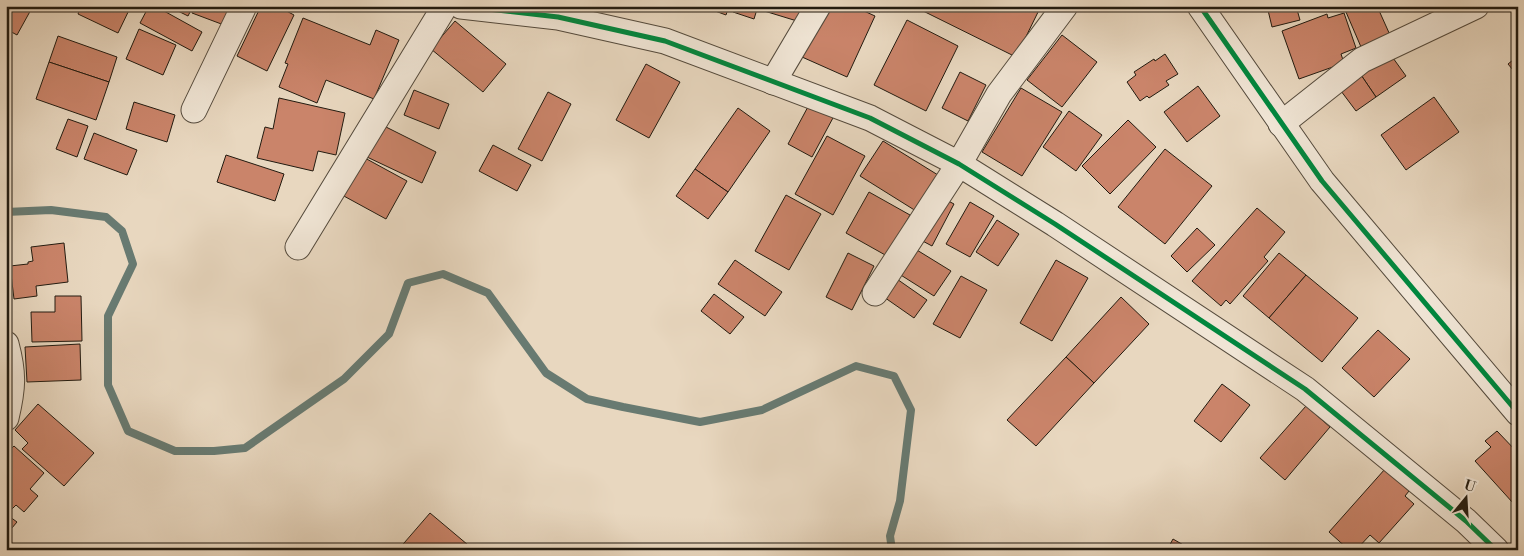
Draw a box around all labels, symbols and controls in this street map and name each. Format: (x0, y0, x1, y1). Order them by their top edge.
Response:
north arrow (1442, 474, 1492, 524)
text: U (1462, 476, 1478, 497)

